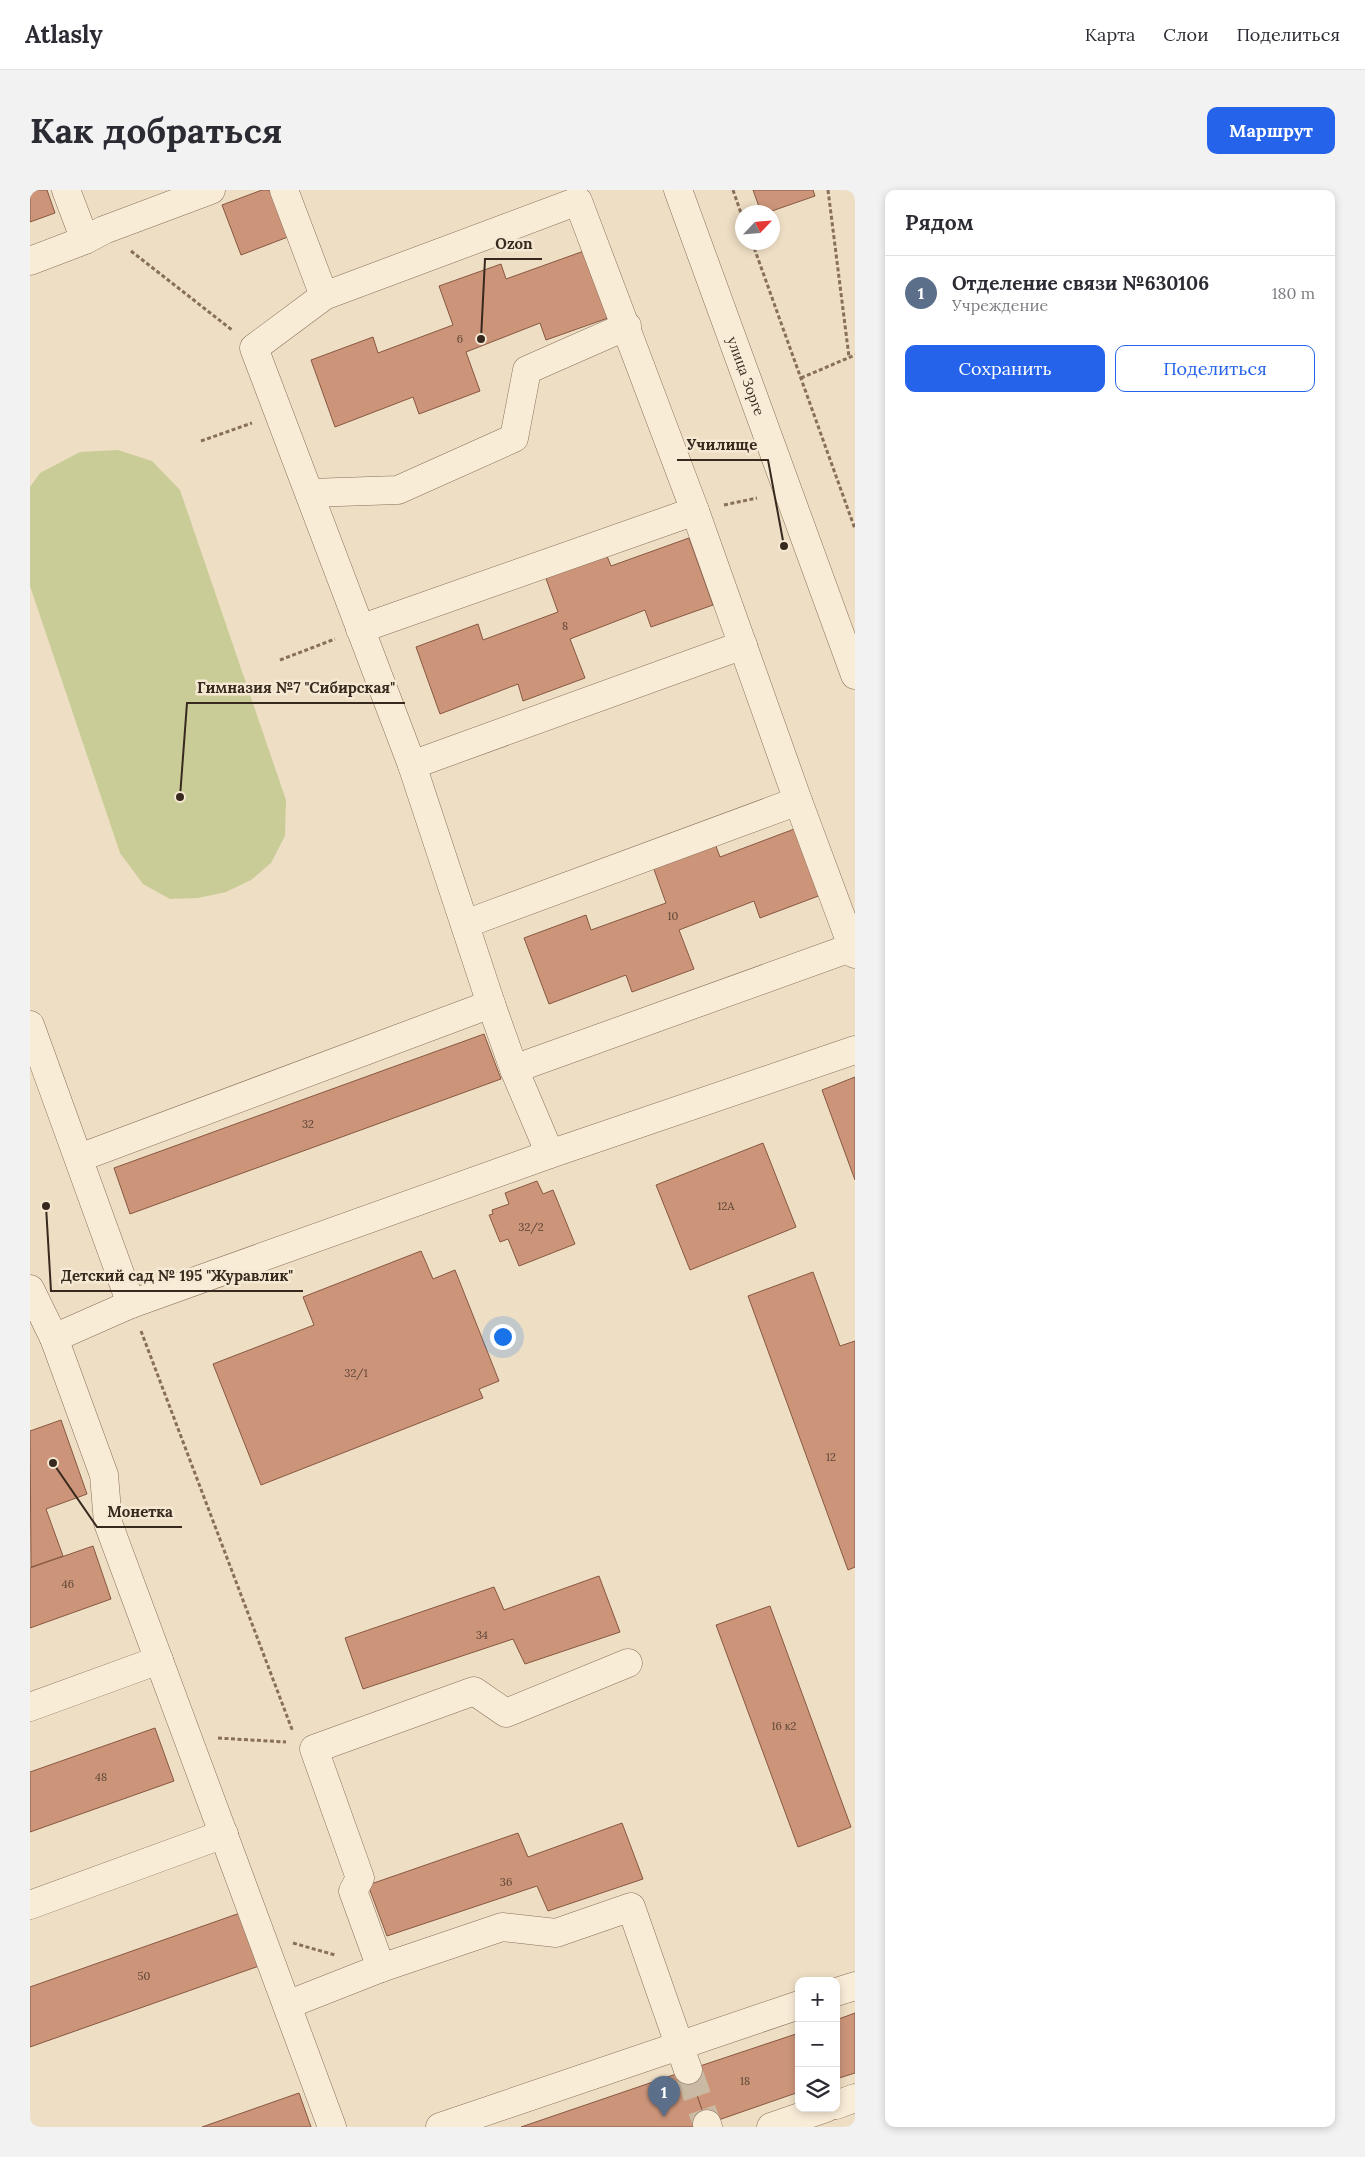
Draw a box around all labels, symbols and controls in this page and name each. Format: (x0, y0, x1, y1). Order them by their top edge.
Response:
text: Atlasly (25, 19, 103, 50)
text: Карта (1085, 23, 1135, 46)
text: Слои (1163, 23, 1208, 46)
text: Поделиться (1236, 23, 1340, 46)
button: Маршрут (1207, 107, 1335, 154)
text: Как добраться (30, 108, 283, 153)
north arrow (735, 205, 780, 250)
text: Рядом (905, 209, 974, 236)
callout: Ozon (485, 229, 542, 259)
text: Ozon (495, 234, 533, 253)
text: Отделение связи №630106 (952, 271, 1209, 295)
text: 1 (918, 283, 924, 303)
text: 180 m (1272, 283, 1315, 303)
text: Учреждение (952, 295, 1048, 315)
house number: 6 (457, 332, 463, 346)
street label: улица Зорге (723, 334, 769, 418)
button: Сохранить (905, 345, 1105, 392)
button: Поделиться (1115, 345, 1315, 392)
callout: Училище (677, 430, 768, 460)
text: Училище (687, 435, 757, 454)
house number: 8 (562, 619, 568, 633)
callout: Гимназия №7 "Сибирская" (187, 673, 405, 703)
text: Гимназия №7 "Сибирская" (197, 678, 395, 697)
house number: 10 (668, 909, 679, 923)
house number: 32 (302, 1117, 314, 1131)
house number: 12А (718, 1199, 736, 1213)
house number: 32/2 (518, 1220, 544, 1235)
callout: Детский сад № 195 "Журавлик" (51, 1261, 303, 1291)
text: Детский сад № 195 "Журавлик" (61, 1266, 293, 1285)
your location (490, 1324, 516, 1350)
house number: 32/1 (344, 1366, 368, 1381)
house number: 12 (826, 1450, 836, 1464)
callout: Монетка (97, 1497, 182, 1527)
text: Монетка (107, 1502, 173, 1521)
house number: 46 (62, 1577, 74, 1591)
house number: 34 (476, 1628, 488, 1642)
house number: 16 к2 (771, 1719, 797, 1733)
house number: 48 (95, 1770, 107, 1784)
house number: 36 (500, 1875, 512, 1889)
house number: 50 (138, 1969, 151, 1983)
map controls (795, 1977, 840, 2112)
button: + (795, 1977, 840, 2022)
button: − (795, 2022, 840, 2067)
button: layers (795, 2067, 840, 2112)
house number: 18 (740, 2074, 750, 2088)
pin: 1 (648, 2076, 680, 2117)

